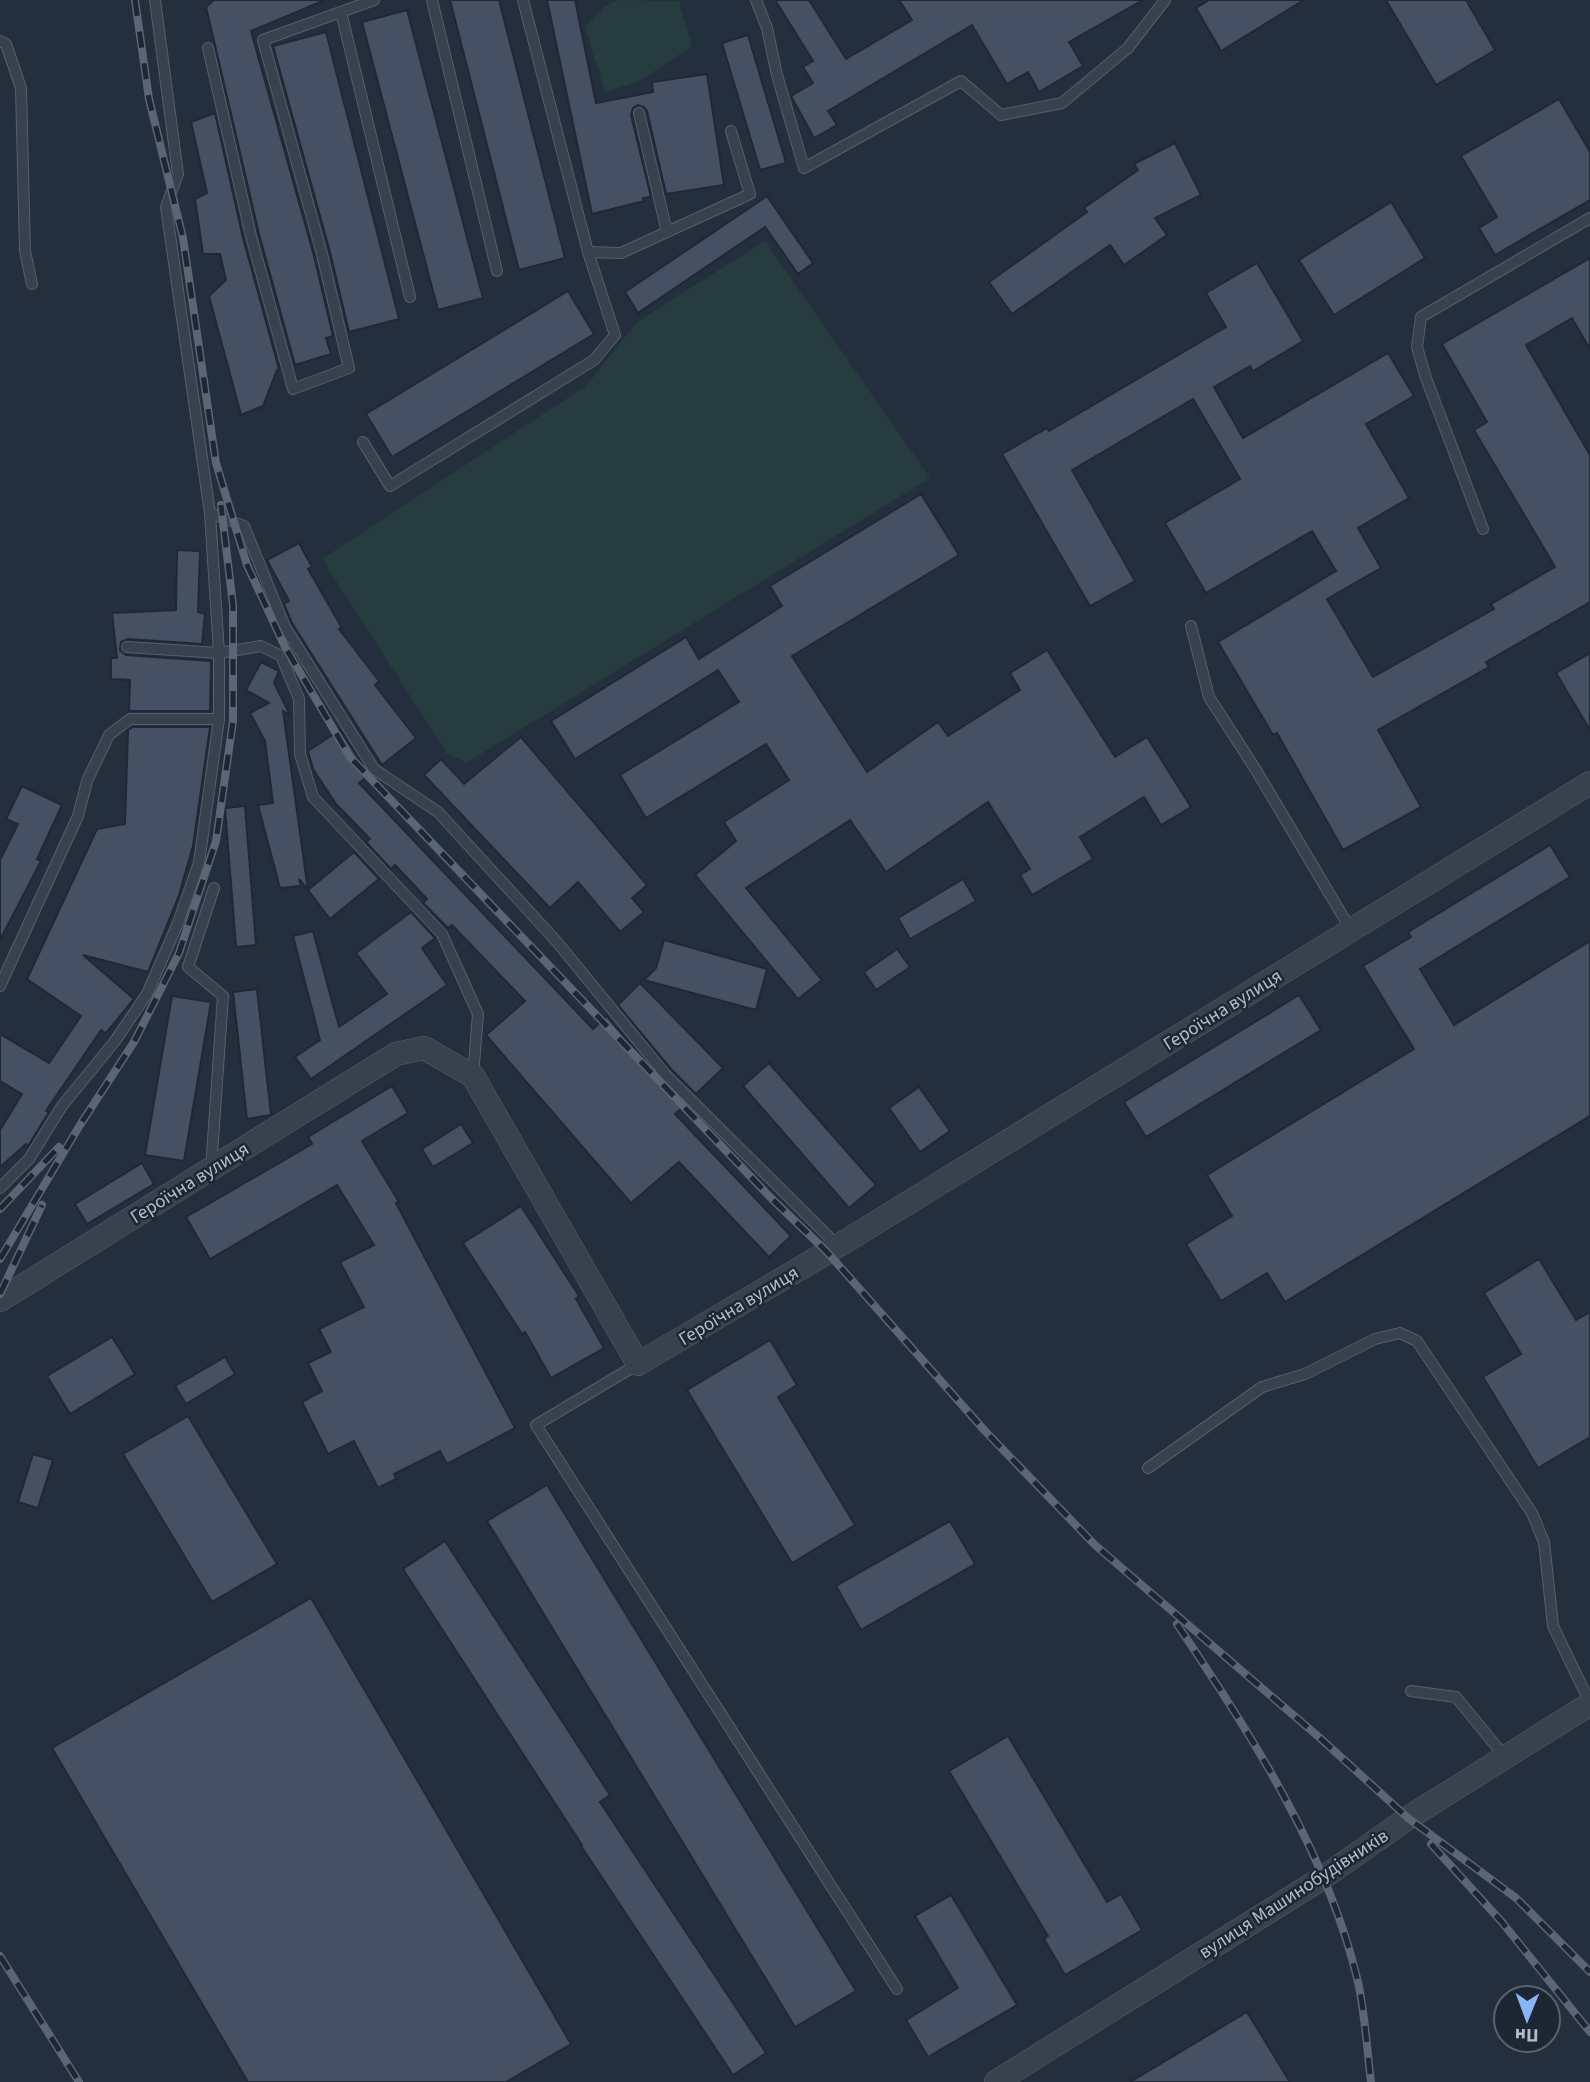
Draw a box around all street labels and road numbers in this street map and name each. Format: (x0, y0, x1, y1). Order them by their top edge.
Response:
street label: Героїчна вулиця (1158, 963, 1287, 1058)
street label: Героїчна вулиця (125, 1136, 254, 1231)
street label: Героїчна вулиця (674, 1260, 804, 1353)
street label: вулиця Машинобудівників (1194, 1823, 1394, 1966)

